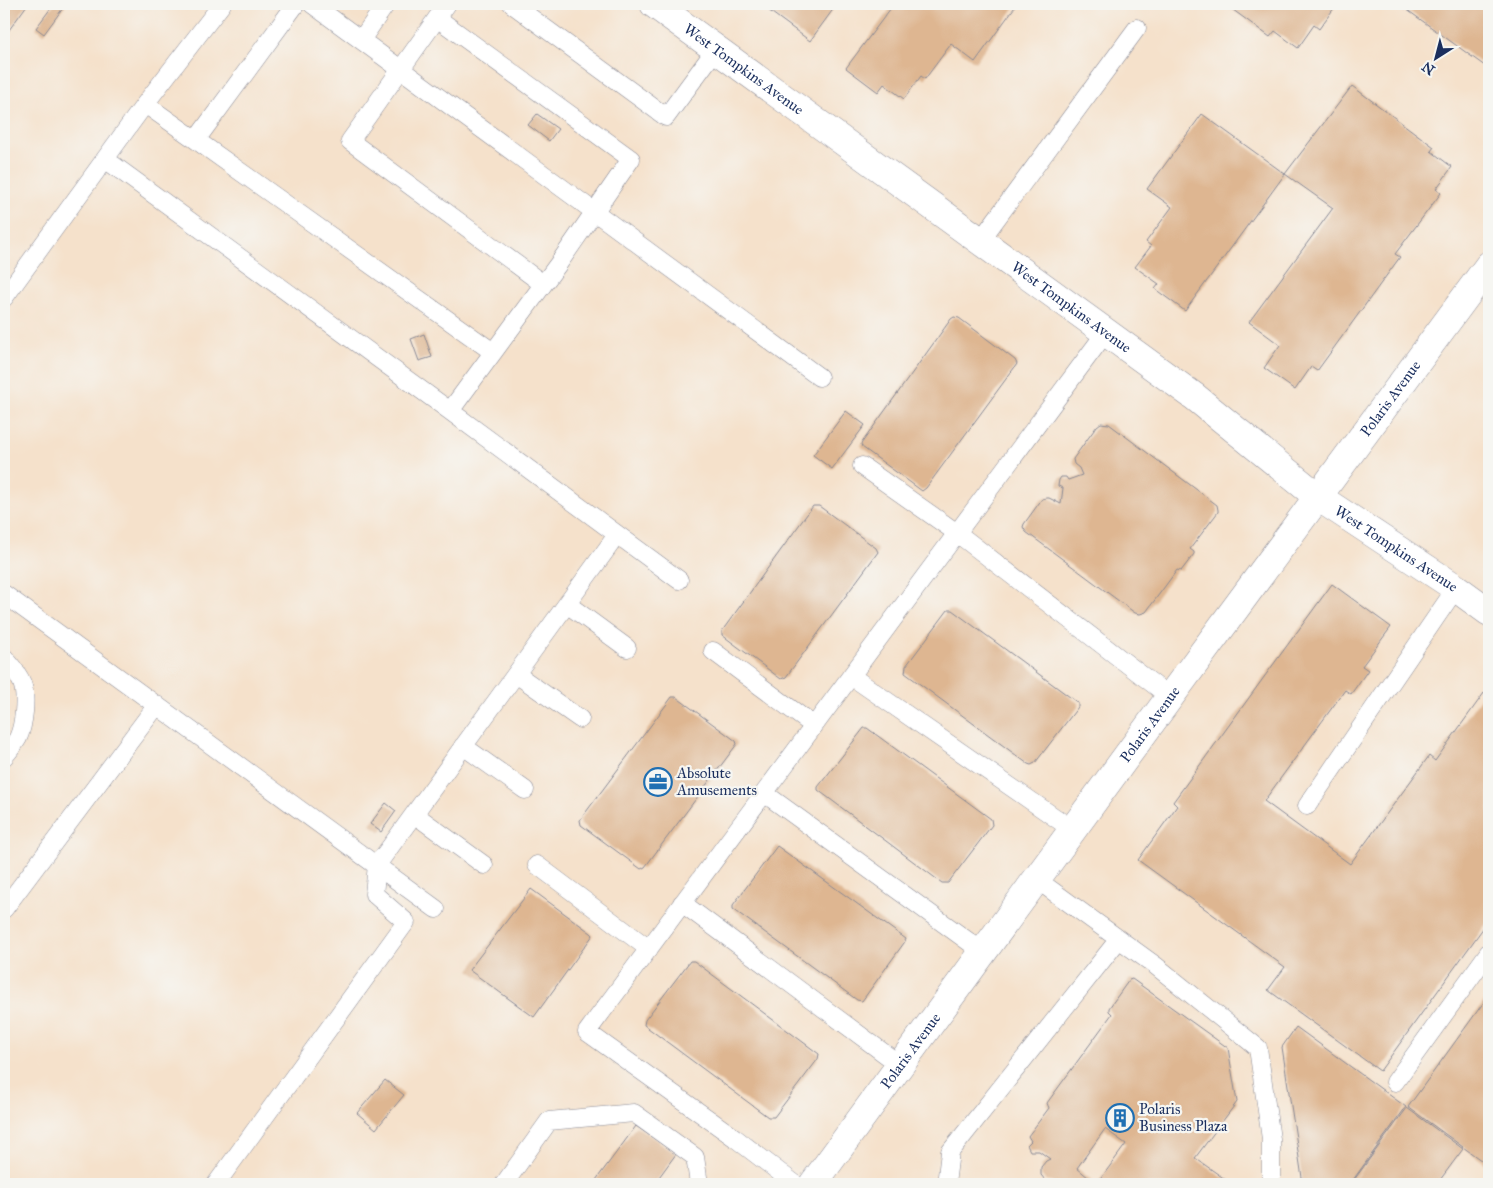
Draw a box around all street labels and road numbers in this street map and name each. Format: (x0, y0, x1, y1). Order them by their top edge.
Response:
street label: West Tompkins Avenue (680, 20, 807, 119)
street label: West Tompkins Avenue (1008, 258, 1135, 357)
street label: Polaris Avenue (1357, 357, 1424, 440)
street label: West Tompkins Avenue (1331, 502, 1461, 596)
street label: Polaris Avenue (1116, 683, 1184, 766)
street label: Polaris Avenue (877, 1009, 944, 1092)

